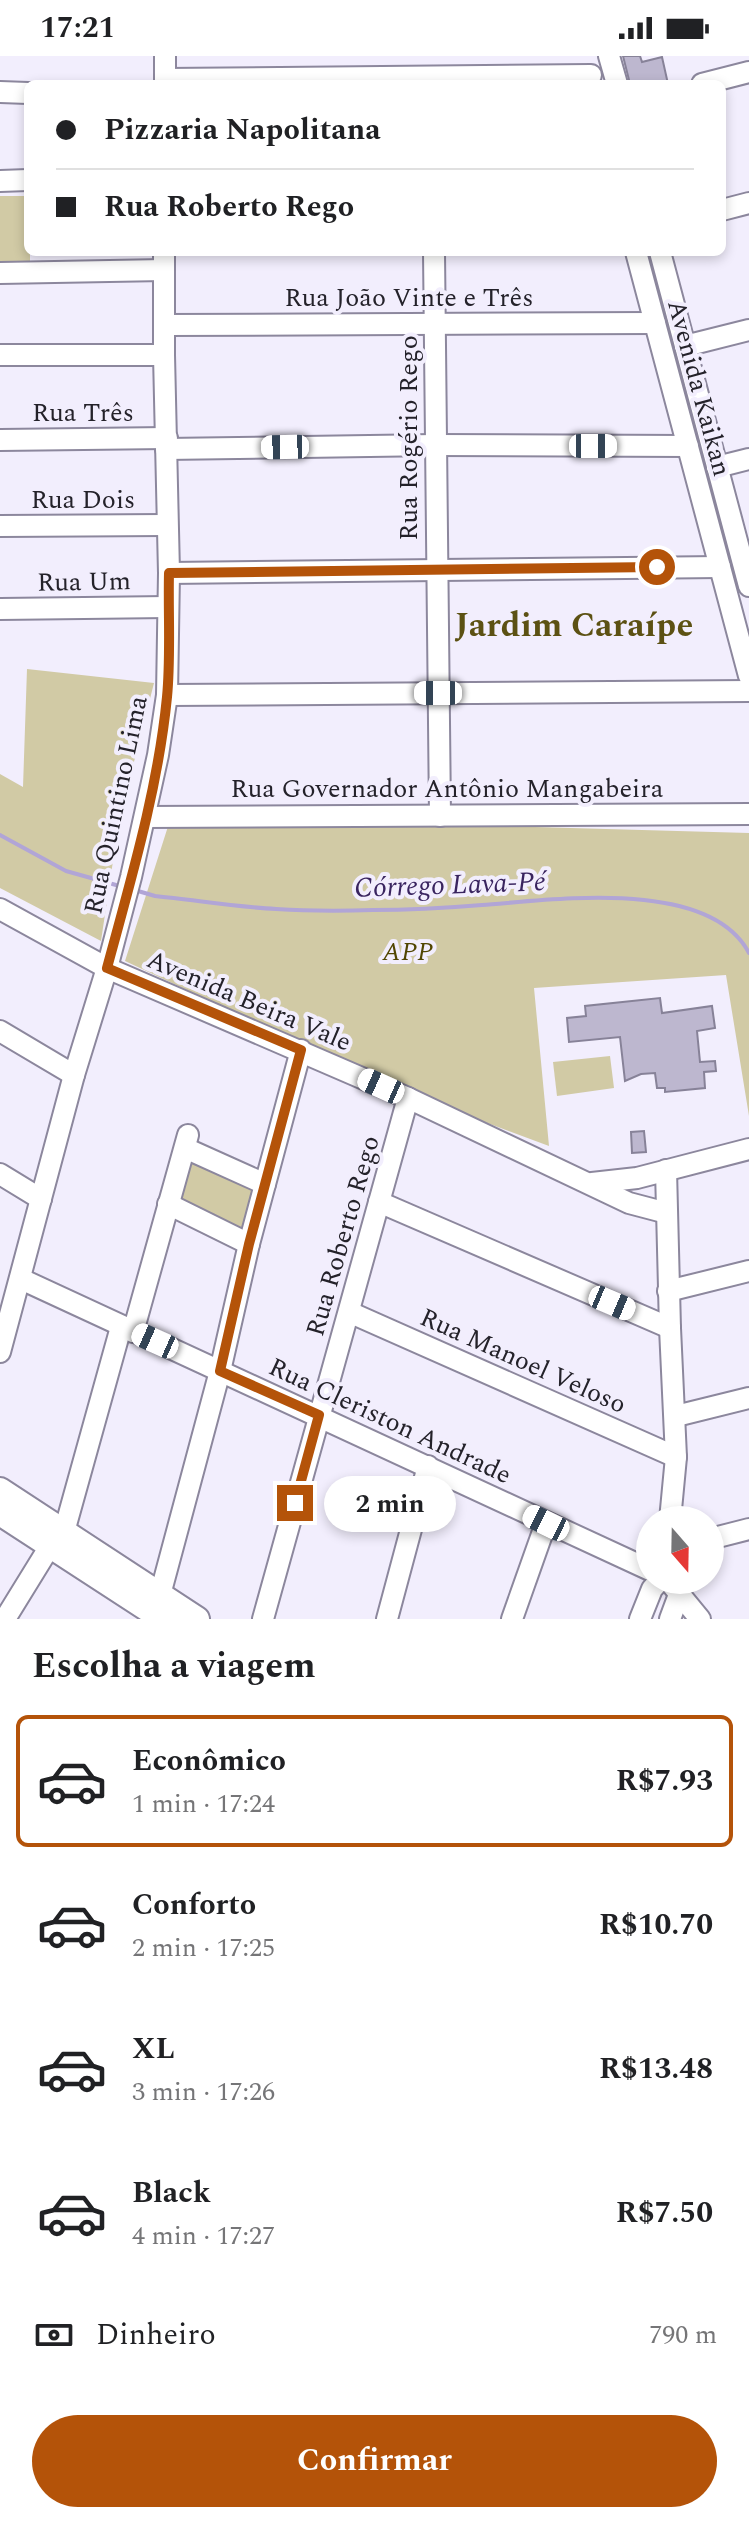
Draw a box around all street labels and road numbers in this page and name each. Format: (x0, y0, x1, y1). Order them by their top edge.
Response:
street label: Rua João Vinte e Três (285, 278, 533, 318)
street label: Avenida Kaikan (656, 295, 742, 481)
street label: Rua Rogério Rego (389, 335, 429, 541)
street label: Rua Três (32, 393, 134, 433)
street label: Rua Dois (31, 480, 135, 520)
street label: Rua Um (37, 561, 131, 603)
street label: Rua Quintino Lima (73, 692, 159, 918)
street label: Rua Governador Antônio Mangabeira (231, 769, 664, 809)
street label: Avenida Beira Vale (140, 940, 358, 1062)
street label: Rua Roberto Rego (295, 1131, 391, 1341)
street label: Rua Manoel Veloso (413, 1298, 633, 1424)
street label: Rua Cleriston Andrade (262, 1347, 518, 1495)

